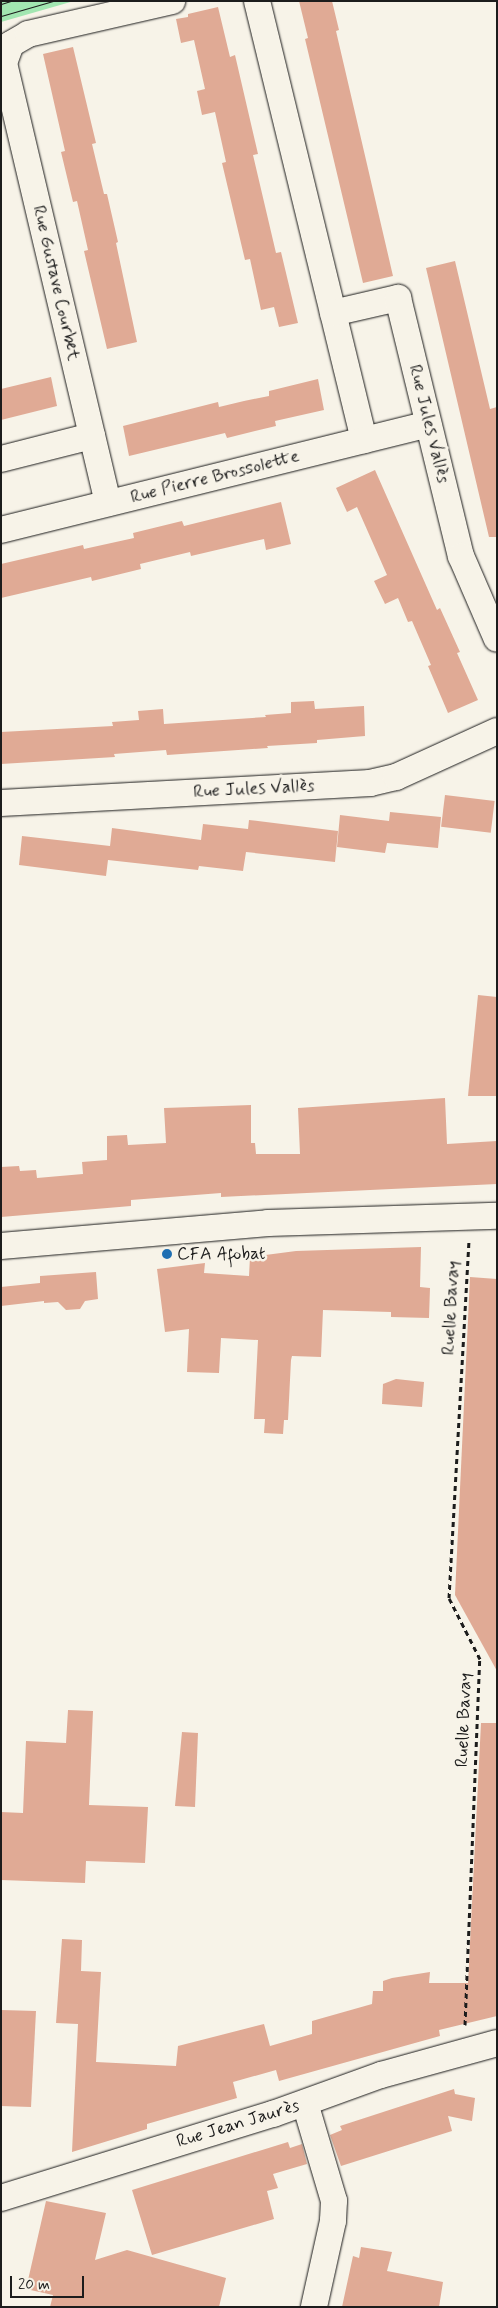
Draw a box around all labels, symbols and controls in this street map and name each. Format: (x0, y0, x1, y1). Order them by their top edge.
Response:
street label: Rue Gustave Courbet (28, 204, 84, 362)
street label: Rue Jules Vallès (404, 364, 454, 484)
street label: Rue Pierre Brossolette (129, 446, 301, 508)
street label: Rue Jules Vallès (194, 775, 314, 803)
place label: CFA Afobat (177, 1243, 266, 1265)
marker: CFA Afobat (161, 1248, 173, 1260)
street label: Ruelle Bavay (438, 1260, 464, 1356)
street label: Ruelle Bavay (452, 1672, 476, 1768)
street label: Rue Jean Jaurès (175, 2095, 301, 2153)
scale bar (12, 2266, 86, 2298)
text: 20 m (18, 2275, 50, 2295)

